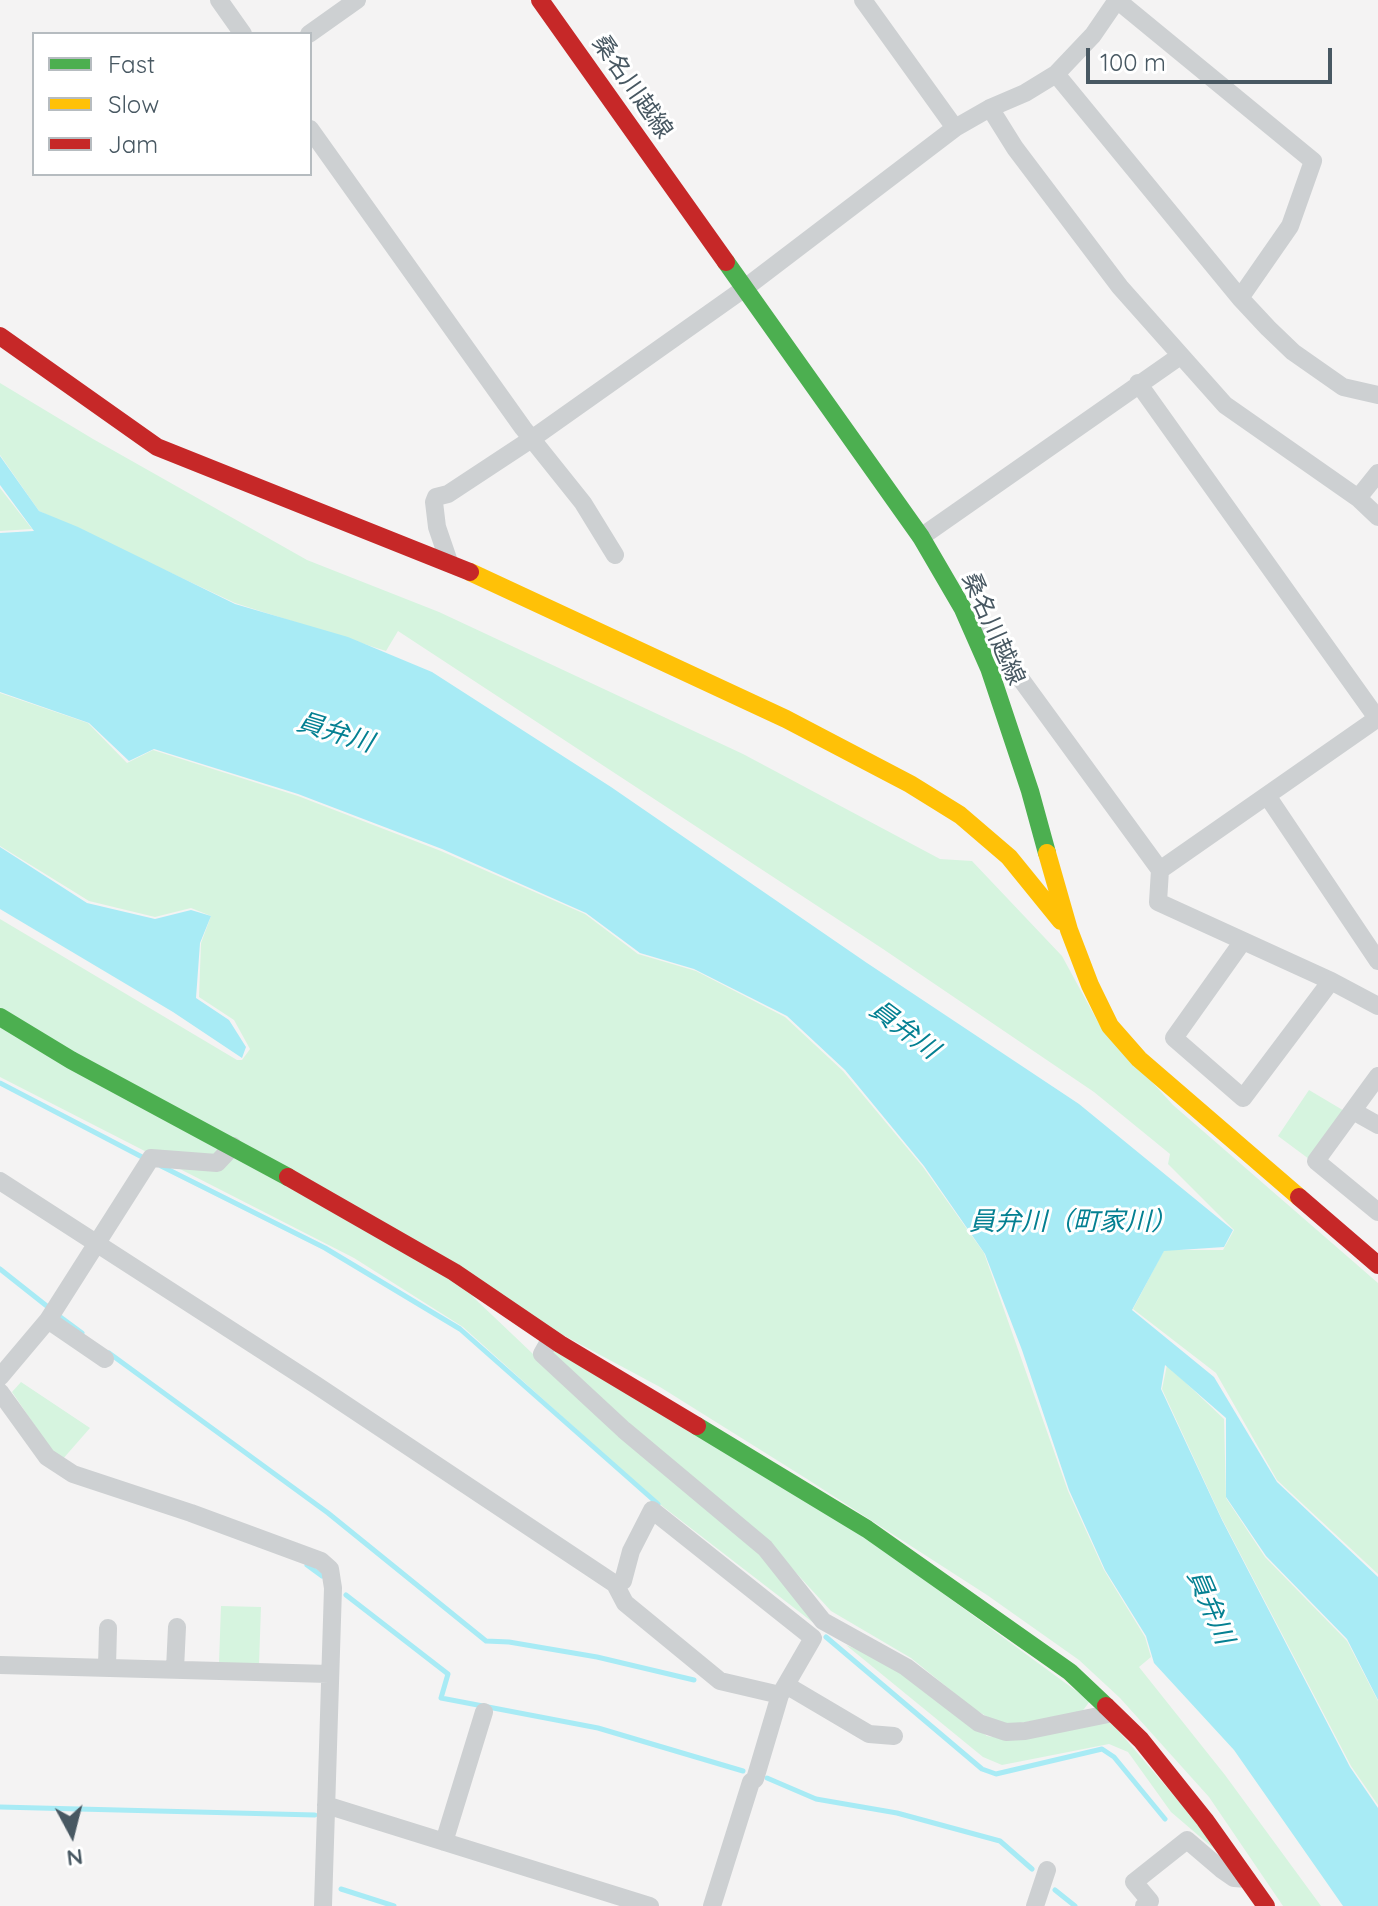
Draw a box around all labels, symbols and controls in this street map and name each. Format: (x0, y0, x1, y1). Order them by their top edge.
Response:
street label: 桑名川越線 (586, 30, 678, 144)
legend (32, 32, 312, 176)
scale bar (1090, 32, 1336, 82)
text: 100 m (1100, 47, 1166, 77)
text: Fast (108, 49, 155, 79)
text: Slow (108, 89, 159, 119)
text: Jam (108, 129, 158, 159)
street label: 桑名川越線 (955, 568, 1031, 690)
water label: 員弁川 (293, 707, 377, 759)
water label: 員弁川 (863, 994, 945, 1066)
water label: 員弁川（町家川） (969, 1206, 1177, 1238)
water label: 員弁川 (1180, 1565, 1240, 1649)
north arrow (32, 1794, 112, 1874)
text: N (65, 1843, 85, 1873)

